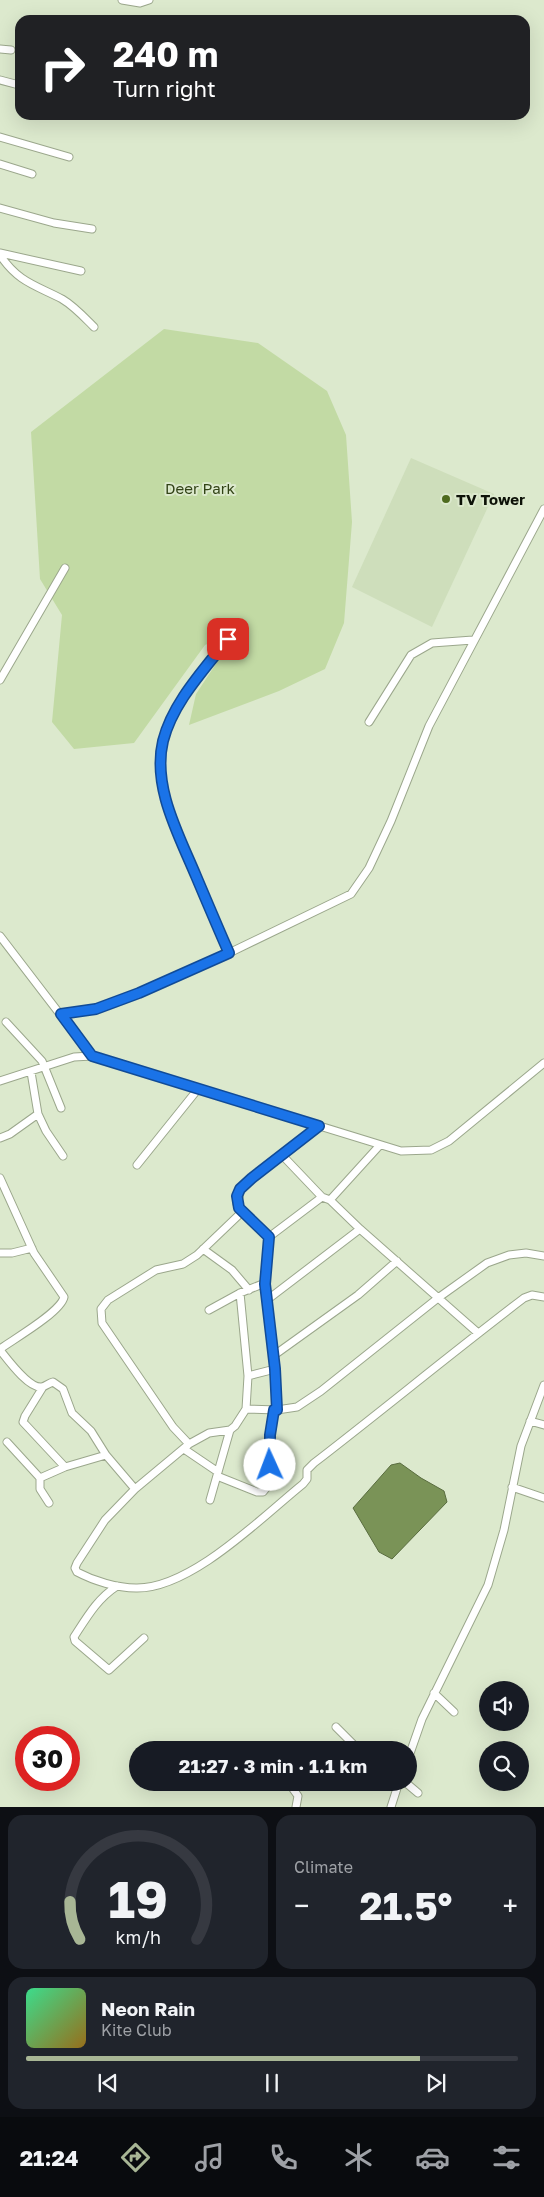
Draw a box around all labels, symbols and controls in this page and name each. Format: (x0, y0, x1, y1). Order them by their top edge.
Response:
text: 240 m (113, 33, 218, 75)
icon: right (30, 35, 95, 100)
text: Turn right (113, 75, 216, 102)
park label: Deer Park (165, 479, 236, 497)
place label: TV Tower (456, 490, 525, 508)
marker: TV Tower (440, 493, 452, 505)
pin (207, 618, 249, 660)
icon: arrive (214, 625, 242, 653)
position arrow (243, 1438, 295, 1490)
map controls (479, 1681, 529, 1791)
button: sound (479, 1681, 529, 1731)
speed limit sign: 30 (15, 1726, 80, 1791)
button: search (479, 1741, 529, 1791)
text: 21:27 · 3 min · 1.1 km (179, 1754, 367, 1777)
text: Climate (294, 1857, 353, 1877)
text: 19 (108, 1867, 168, 1929)
text: 21.5° (360, 1883, 452, 1928)
text: − (294, 1889, 309, 1922)
text: + (503, 1889, 518, 1922)
text: km/h (115, 1926, 161, 1948)
text: Neon Rain (101, 1997, 195, 2020)
text: Kite Club (101, 2020, 172, 2040)
icon: previous (94, 2069, 122, 2097)
icon: pause (258, 2069, 286, 2097)
icon: next (422, 2069, 450, 2097)
icon: directions (118, 2140, 153, 2175)
icon: music (192, 2140, 227, 2175)
icon: phone (266, 2140, 301, 2175)
icon: climate (341, 2140, 376, 2175)
icon: car (415, 2140, 450, 2175)
icon: filters (489, 2140, 524, 2175)
text: 21:24 (20, 2144, 79, 2171)

